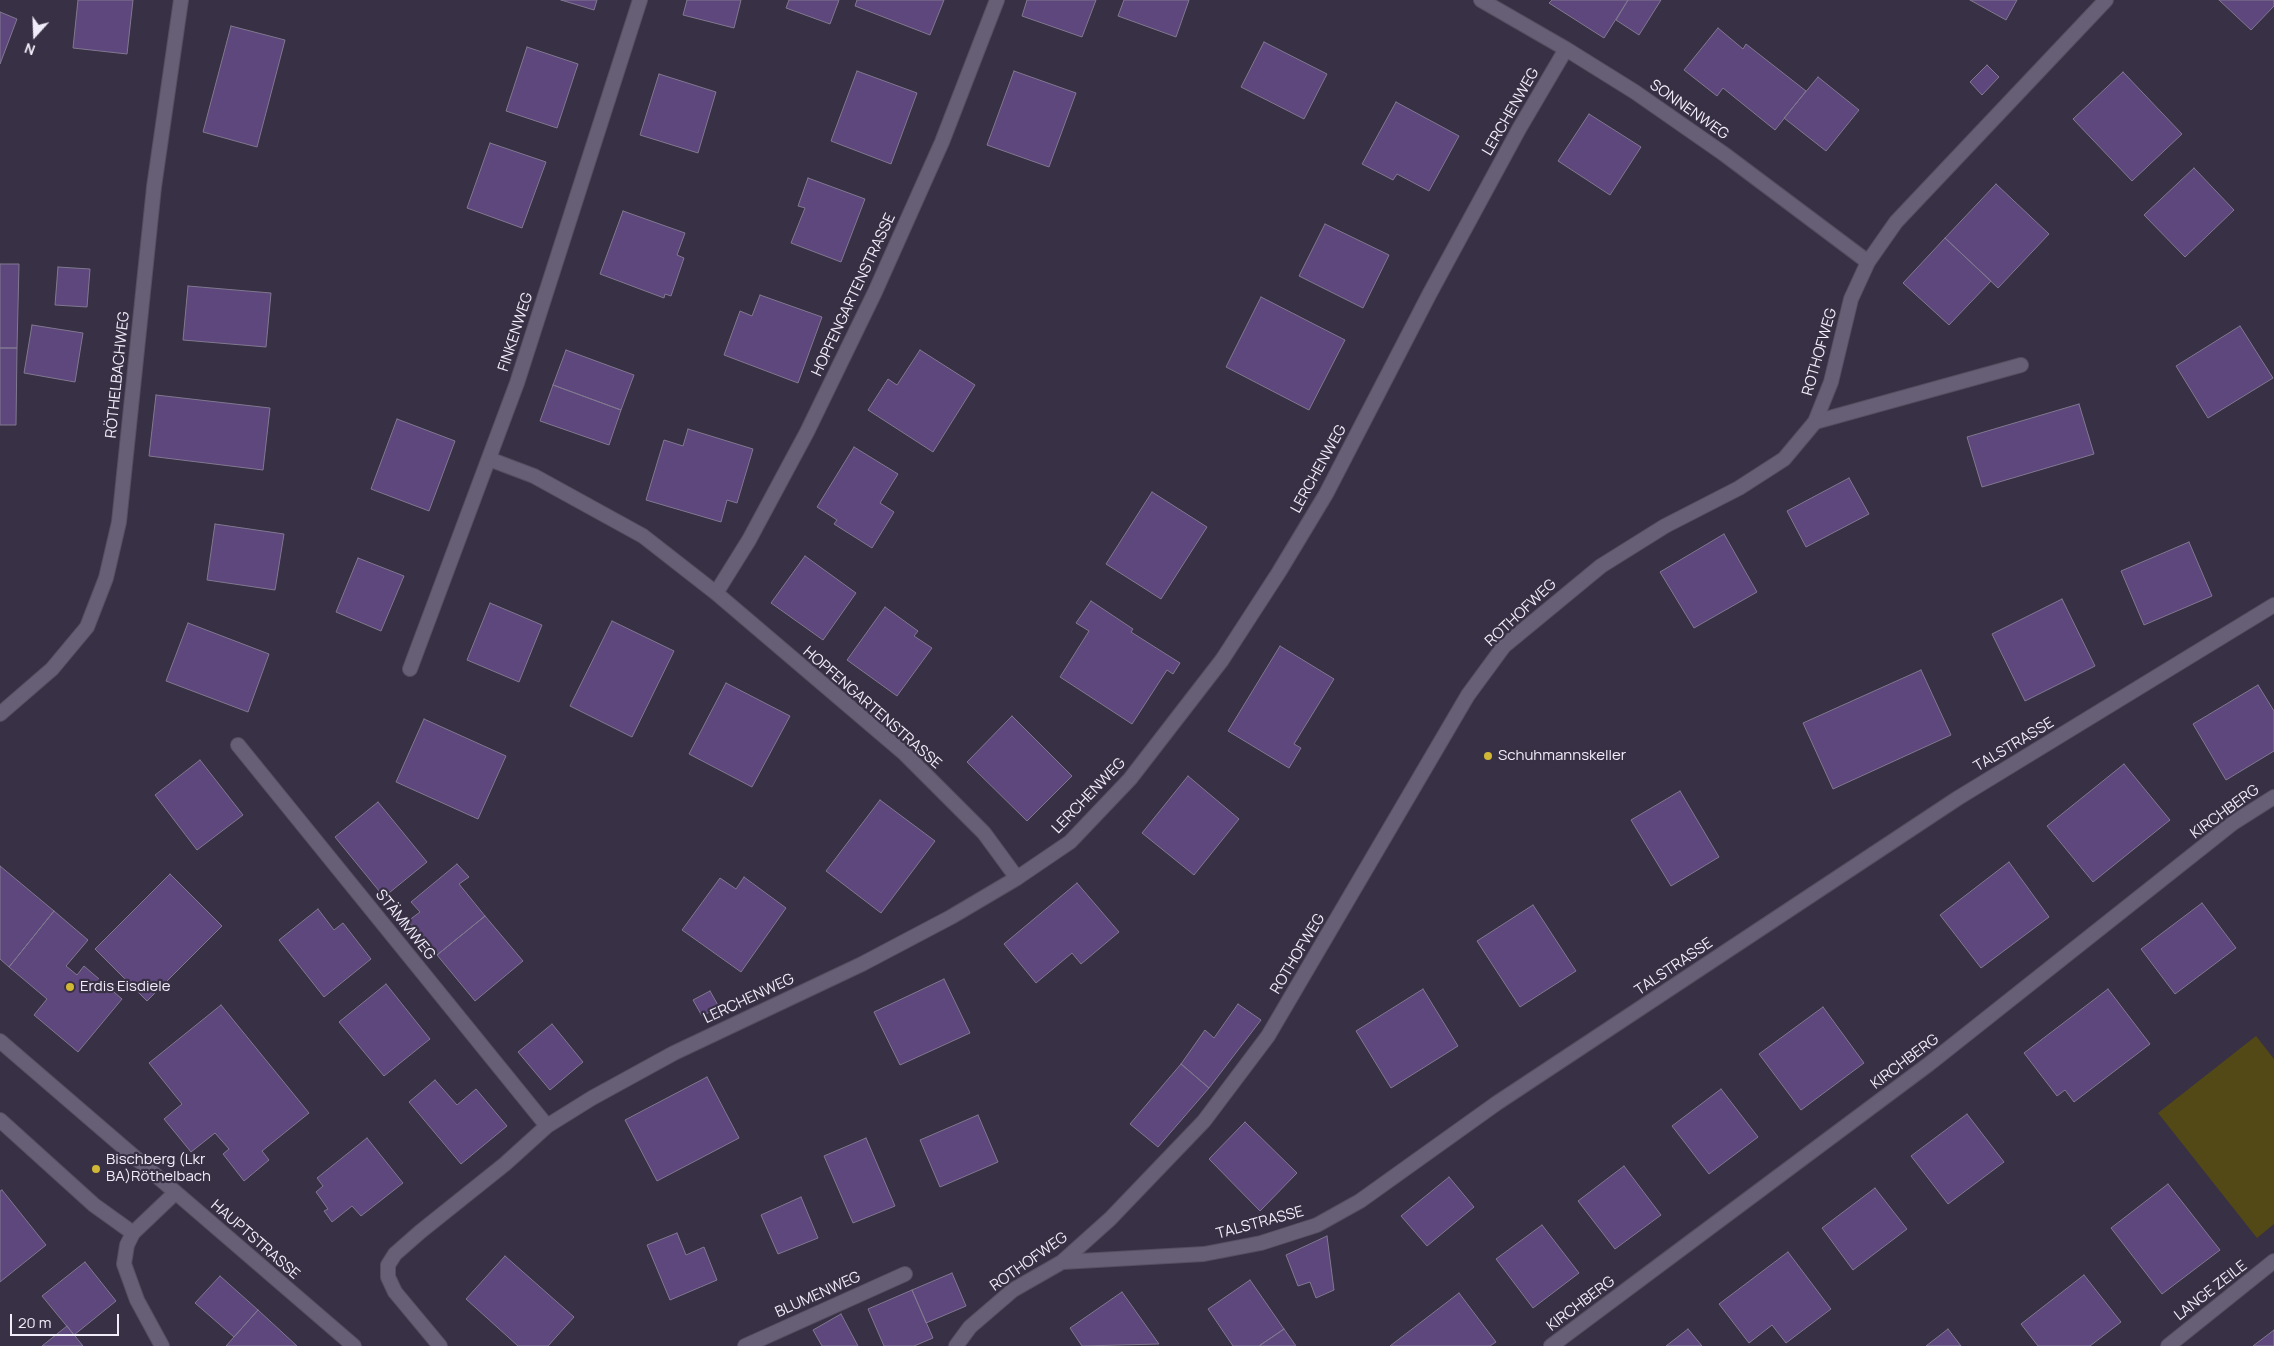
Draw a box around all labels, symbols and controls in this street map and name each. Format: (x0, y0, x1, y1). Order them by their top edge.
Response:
north arrow (10, 10, 60, 60)
text: N (22, 39, 38, 60)
street label: LERCHENWEG (1479, 65, 1543, 159)
street label: SONNENWEG (1646, 76, 1732, 144)
street label: HOPFENGARTENSTRASSE (808, 211, 900, 379)
street label: FINKENWEG (495, 290, 537, 374)
street label: ROTHOFWEG (1799, 306, 1841, 398)
street label: RÖTHELBACHWEG (102, 311, 134, 439)
street label: LERCHENWEG (1287, 422, 1351, 516)
street label: ROTHOFWEG (1482, 576, 1560, 650)
street label: HOPFENGARTENSTRASSE (799, 643, 945, 773)
street label: TALSTRASSE (1971, 714, 2057, 776)
place label: Schuhmannskeller (1498, 747, 1626, 765)
marker: Schuhmannskeller (1482, 750, 1494, 762)
street label: LERCHENWEG (1048, 754, 1130, 838)
street label: KIRCHBERG (2187, 781, 2263, 843)
street label: STÄMMWEG (371, 886, 439, 964)
street label: ROTHOFWEG (1267, 911, 1329, 997)
street label: TALSTRASSE (1632, 934, 1716, 1000)
street label: LERCHENWEG (701, 970, 797, 1028)
place label: Erdis Eisdiele (80, 978, 170, 996)
marker: Erdis Eisdiele (64, 981, 76, 993)
street label: KIRCHBERG (1867, 1031, 1943, 1093)
place label: Bischberg (Lkr BA)Röthelbach (106, 1151, 211, 1186)
marker: Bischberg (Lkr BA)Röthelbach (90, 1163, 102, 1175)
street label: HAUPTSTRASSE (207, 1196, 303, 1284)
street label: TALSTRASSE (1214, 1203, 1306, 1243)
street label: ROTHOFWEG (987, 1229, 1071, 1295)
street label: LANGE ZEILE (2171, 1257, 2251, 1325)
street label: BLUMENWEG (773, 1268, 863, 1322)
street label: KIRCHBERG (1543, 1273, 1619, 1335)
scale bar (12, 1304, 121, 1336)
text: 20 m (18, 1312, 51, 1333)

